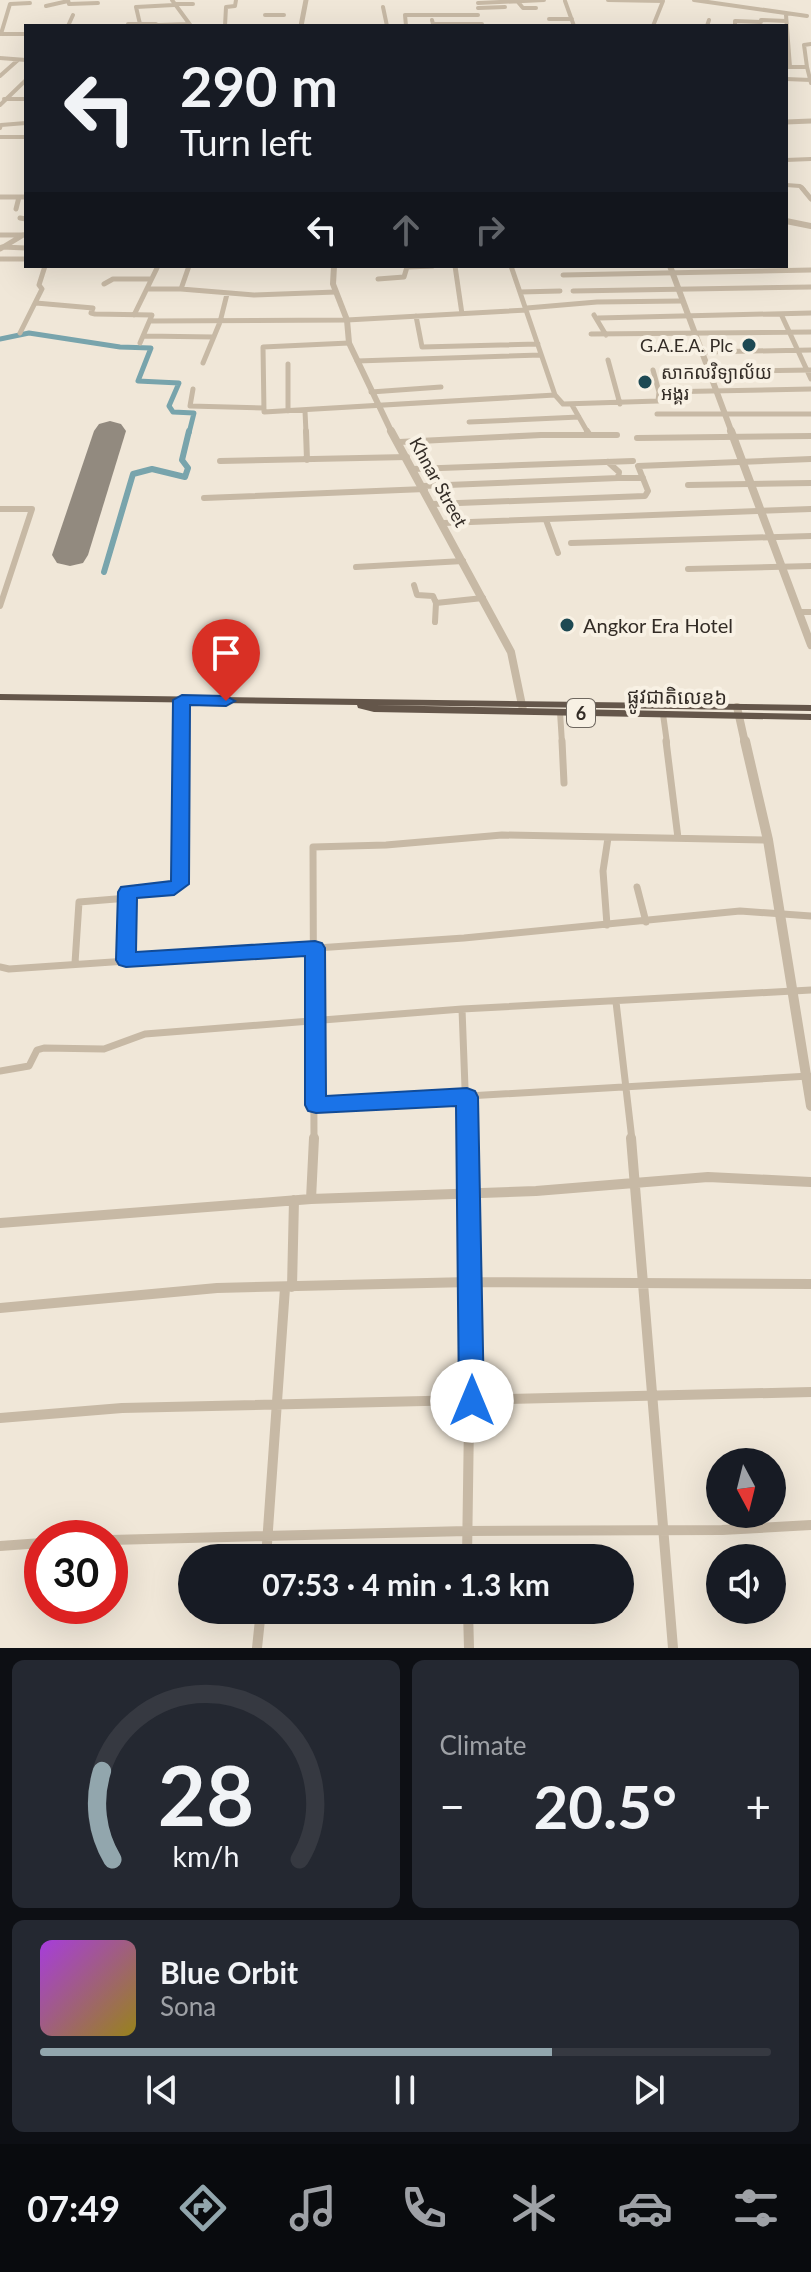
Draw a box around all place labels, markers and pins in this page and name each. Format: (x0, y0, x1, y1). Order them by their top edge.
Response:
place label: G.A.E.A. Plc (640, 334, 733, 356)
marker: G.A.E.A. Plc (740, 336, 758, 354)
place label: សាកលវិទ្យាល័យ អង្គរ (661, 361, 772, 405)
marker: សាកលវិទ្យាល័យ អង្គរ (636, 373, 654, 391)
place label: Angkor Era Hotel (583, 613, 733, 637)
marker: Angkor Era Hotel (558, 616, 576, 634)
pin (192, 619, 260, 701)

